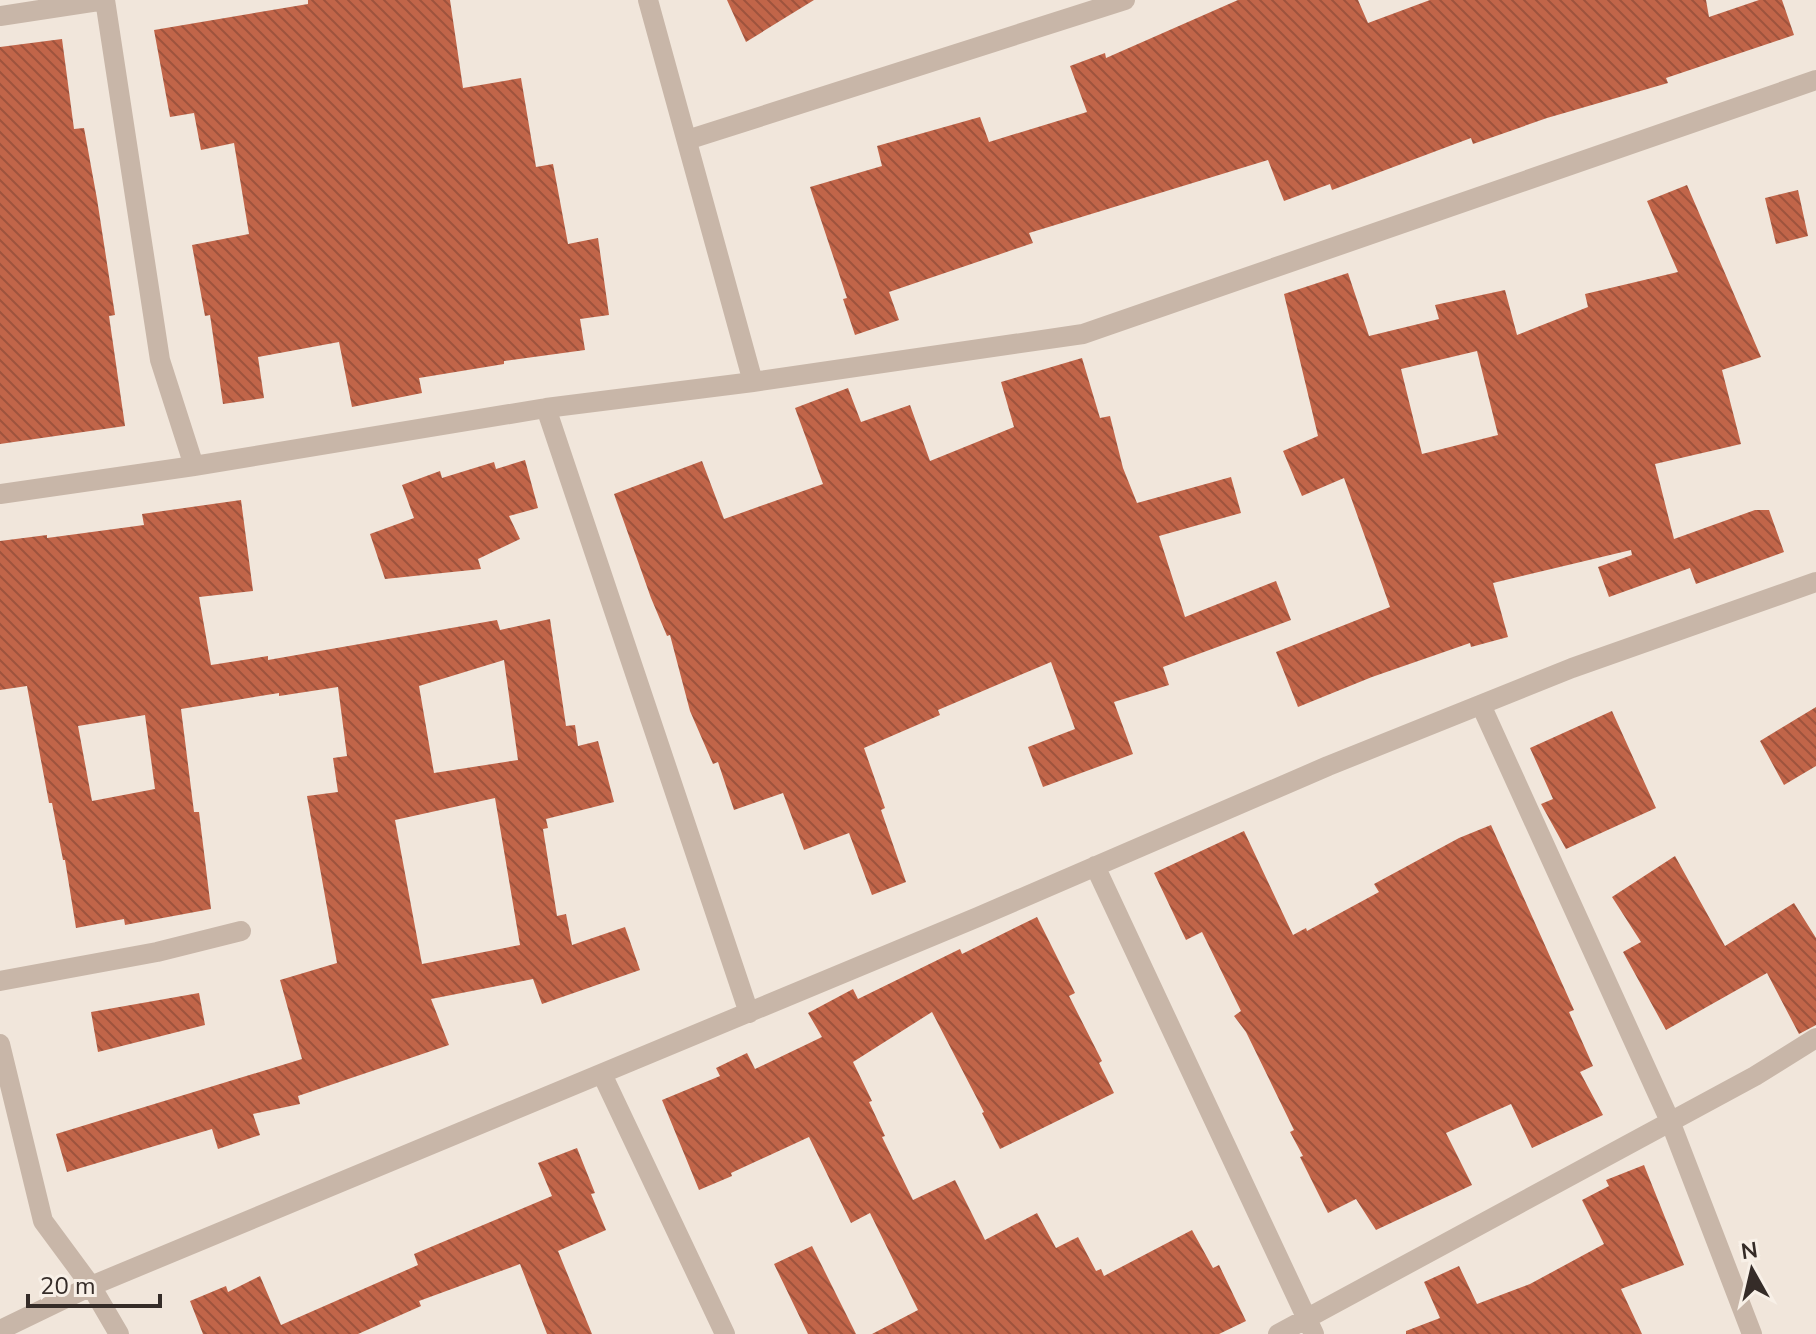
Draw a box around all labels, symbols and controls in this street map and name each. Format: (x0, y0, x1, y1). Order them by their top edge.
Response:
north arrow (1712, 1230, 1792, 1310)
text: N (1739, 1235, 1760, 1267)
scale bar (28, 1258, 160, 1308)
text: 20 m (40, 1270, 96, 1302)

